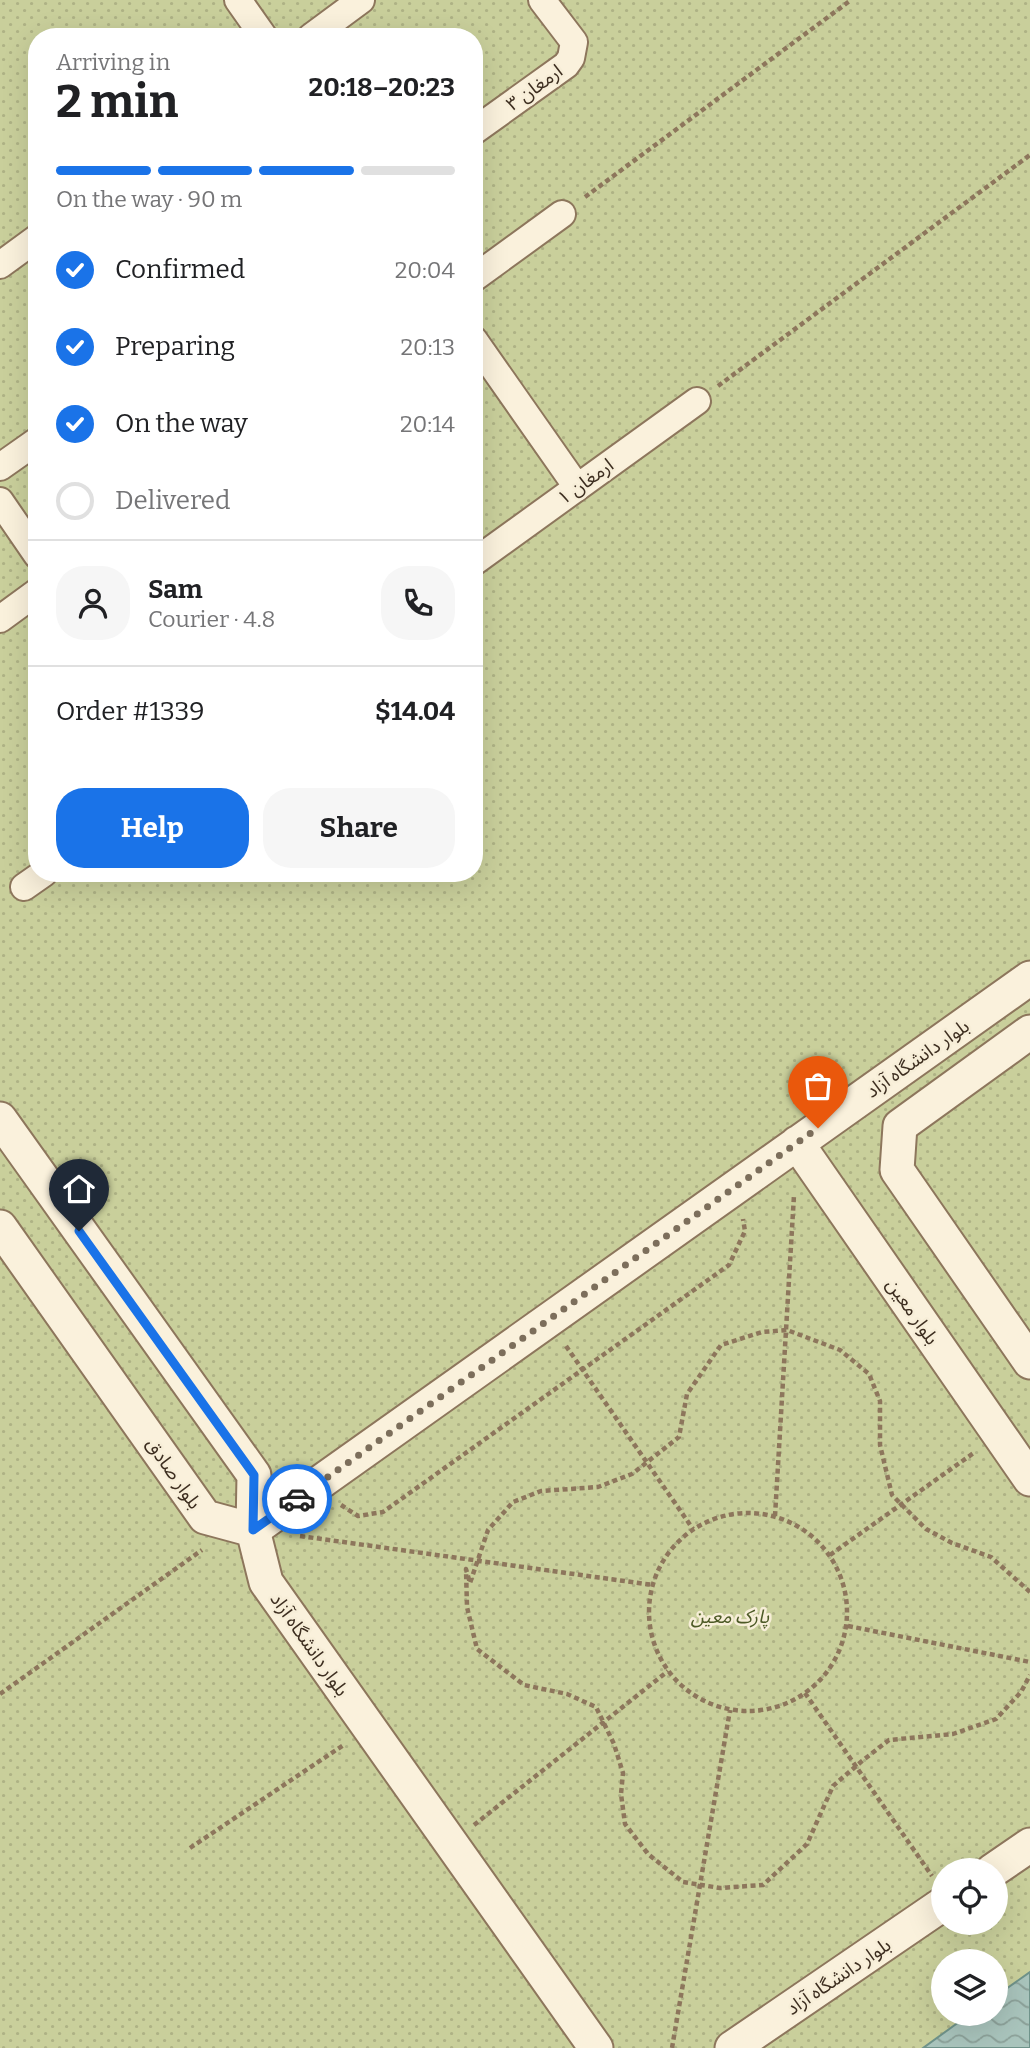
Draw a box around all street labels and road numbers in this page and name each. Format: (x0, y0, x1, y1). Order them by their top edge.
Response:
street label: ارمغان ۳ (502, 59, 567, 115)
street label: ارمغان ۱ (553, 453, 618, 509)
street label: بلوار دانشگاه آزاد (861, 1014, 974, 1103)
street label: بلوار معین (881, 1274, 944, 1349)
street label: بلوار صادق (141, 1433, 206, 1513)
street label: بلوار دانشگاه آزاد (265, 1588, 354, 1701)
street label: بلوار دانشگاه آزاد (782, 1933, 895, 2020)

